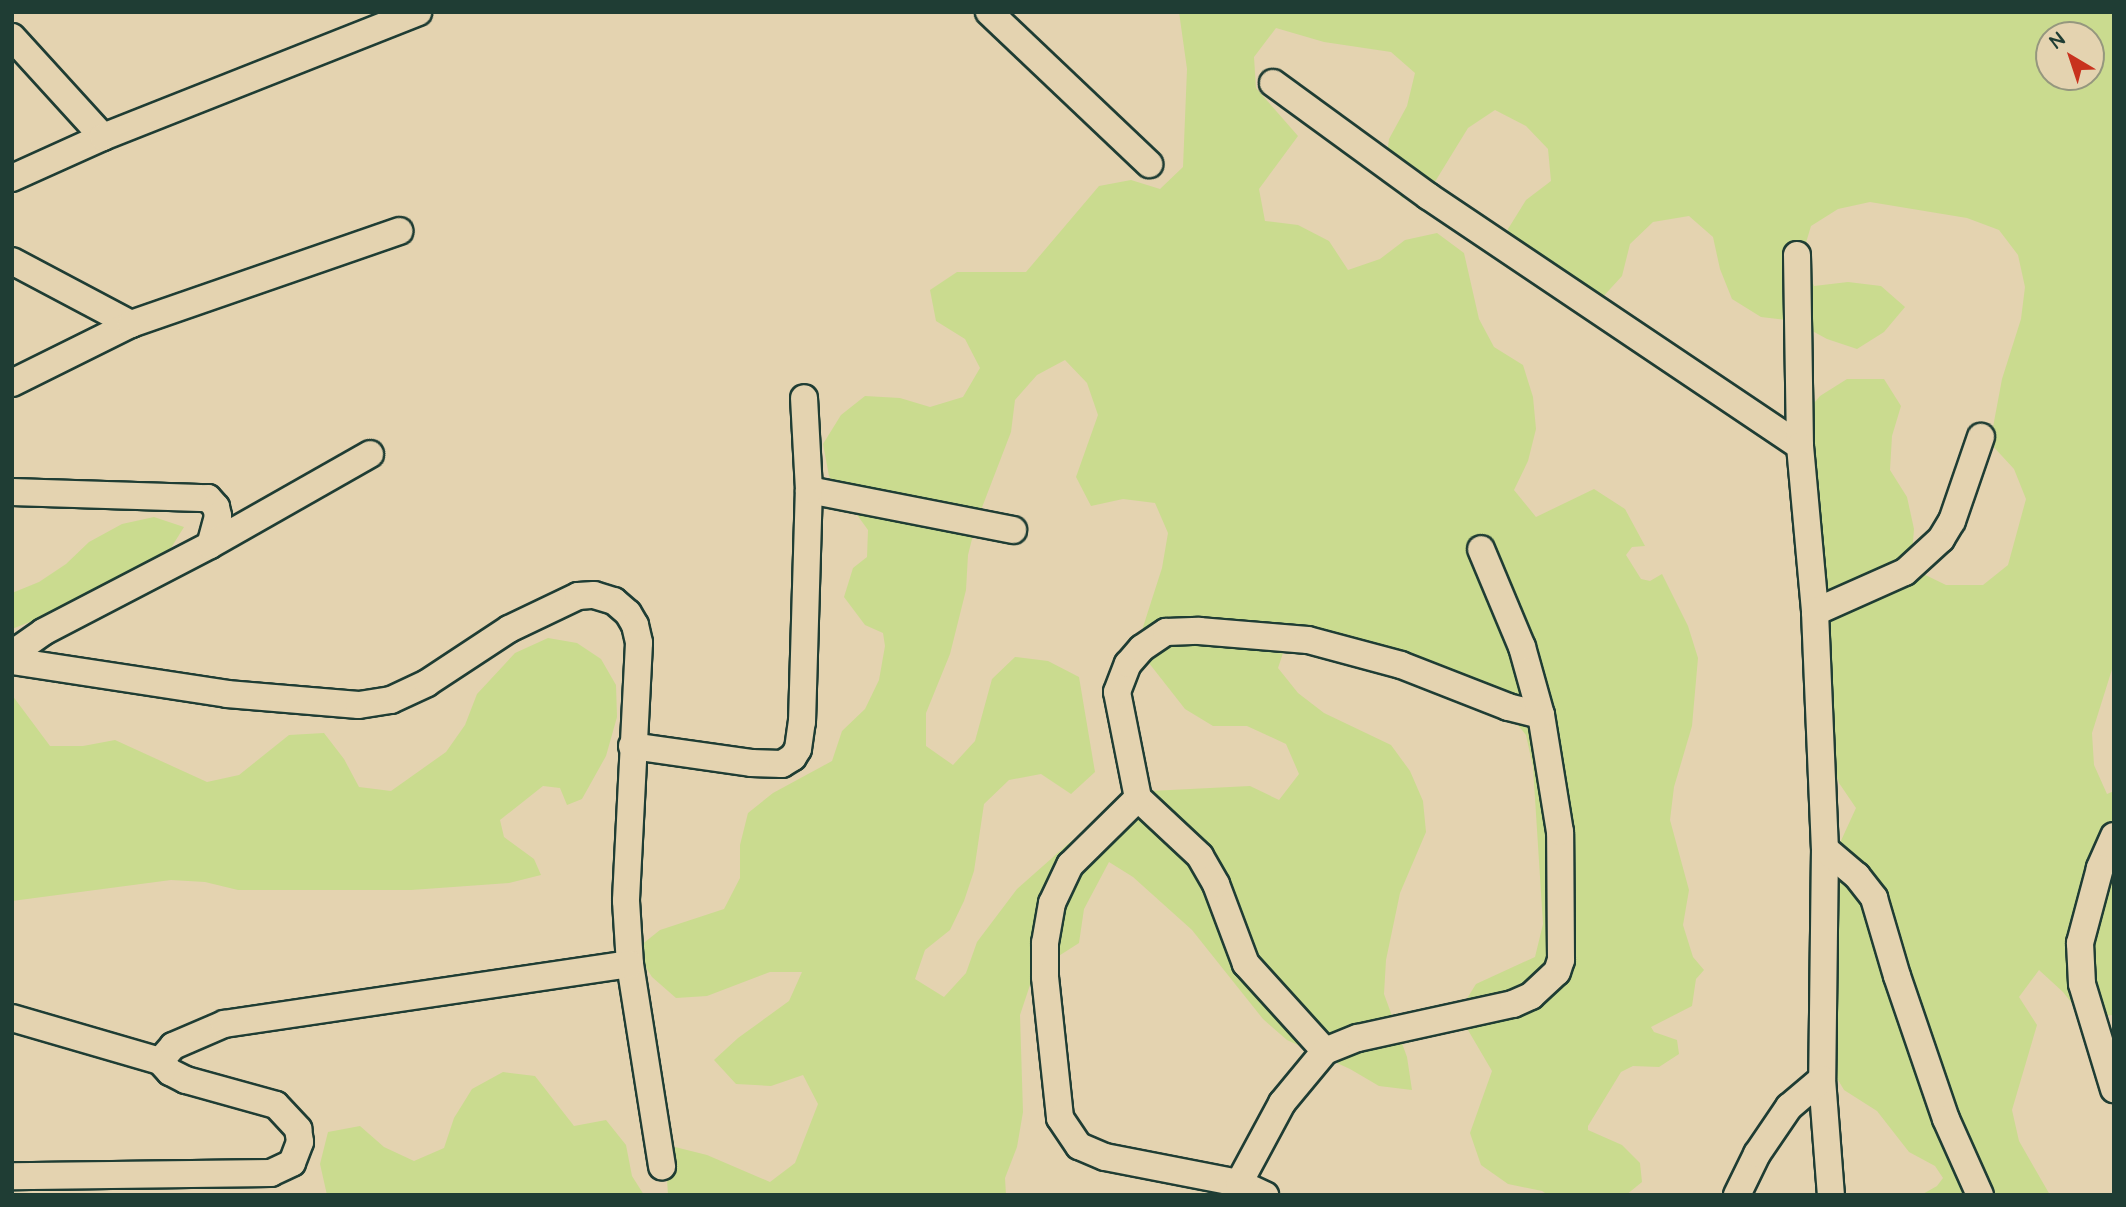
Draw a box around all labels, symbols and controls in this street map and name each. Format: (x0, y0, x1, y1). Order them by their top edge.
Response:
north arrow (2035, 21, 2105, 91)
text: N (2045, 27, 2071, 55)

